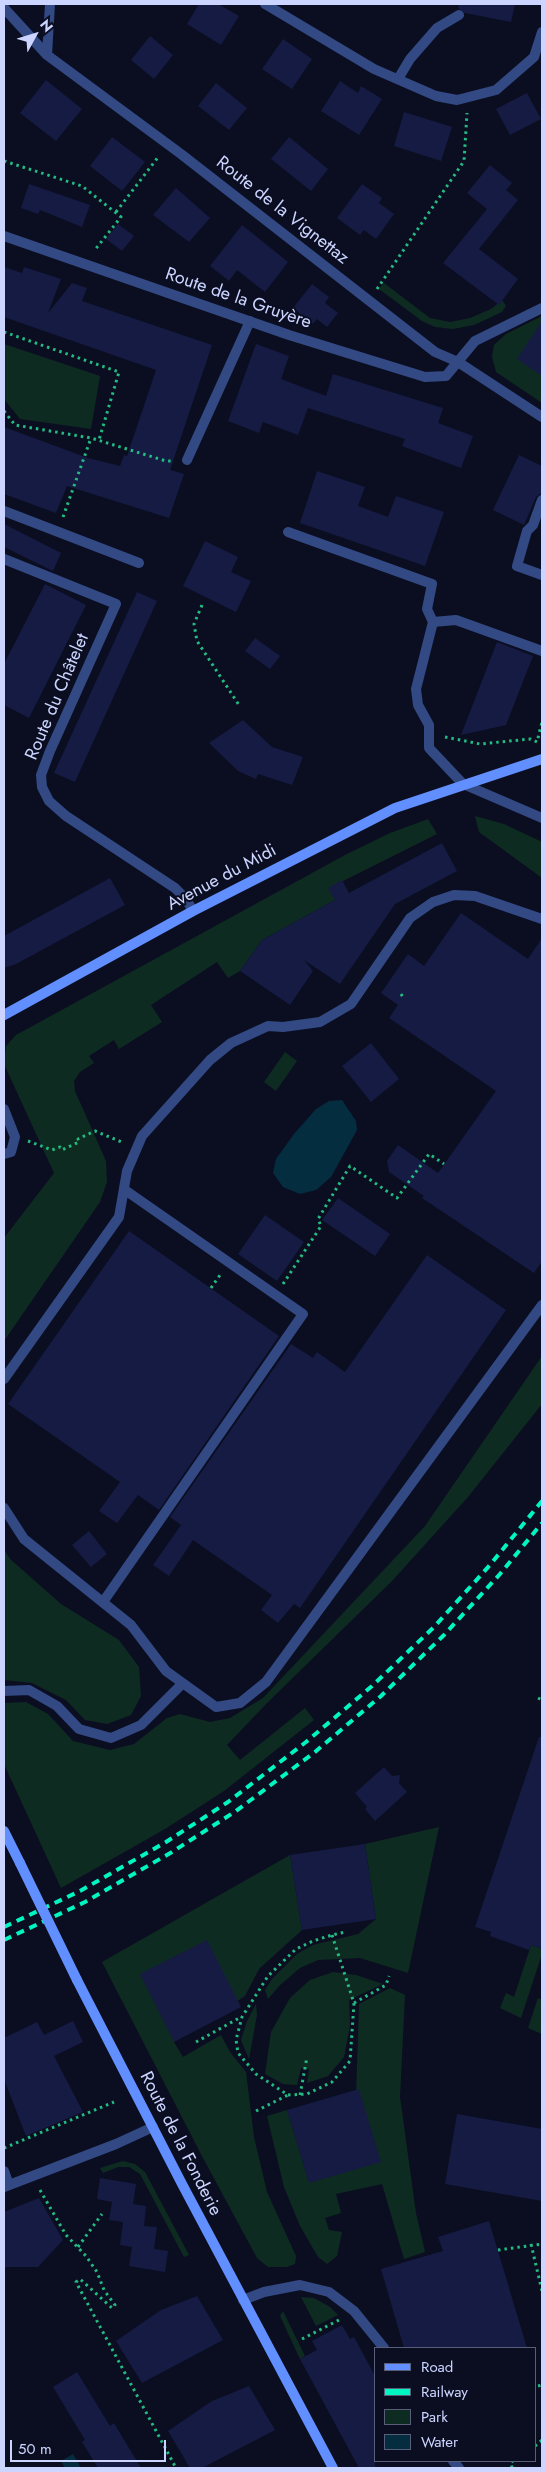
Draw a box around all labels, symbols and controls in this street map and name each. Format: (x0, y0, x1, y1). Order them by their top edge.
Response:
north arrow (10, 10, 60, 60)
text: N (35, 15, 58, 36)
street label: Route de la Vignettaz (211, 152, 353, 270)
street label: Route de la Gruyère (162, 264, 314, 334)
street label: Route du Châtelet (22, 631, 94, 763)
street label: Avenue du Midi (164, 840, 280, 916)
street label: Route de la Fonderie (134, 2068, 226, 2220)
legend (374, 2347, 536, 2462)
text: Road (421, 2356, 453, 2378)
text: Railway (421, 2381, 468, 2403)
text: Park (421, 2406, 448, 2428)
scale bar (12, 2430, 169, 2462)
text: Water (421, 2431, 458, 2453)
text: 50 m (18, 2438, 52, 2460)

